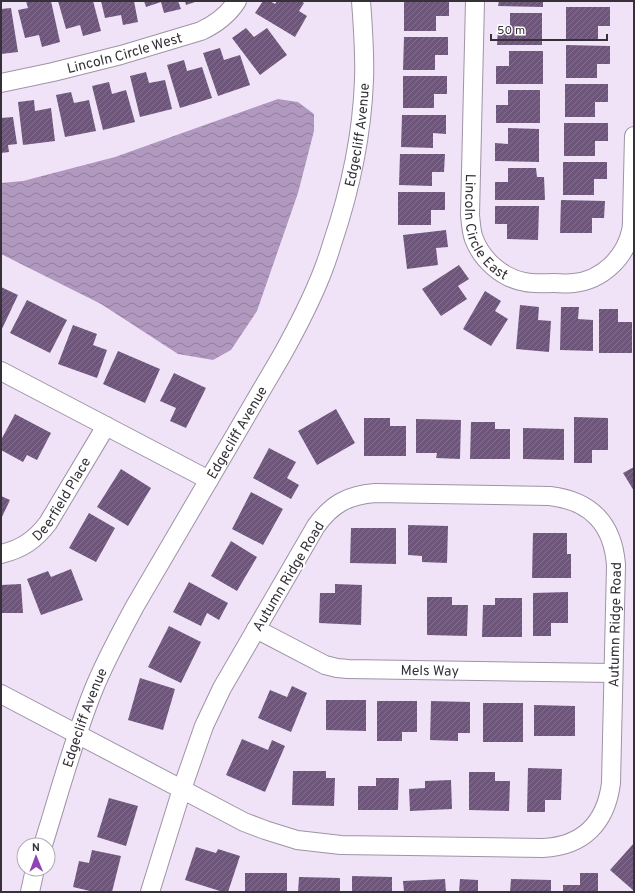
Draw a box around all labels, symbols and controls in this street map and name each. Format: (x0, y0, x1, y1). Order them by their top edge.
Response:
scale bar (491, 16, 607, 42)
text: 50 m (497, 23, 525, 39)
street label: Lincoln Circle West (65, 30, 184, 78)
street label: Edgecliff Avenue (342, 83, 374, 189)
street label: Lincoln Circle East (460, 174, 511, 285)
street label: Edgecliff Avenue (204, 384, 272, 483)
street label: Deerfield Place (29, 455, 95, 545)
street label: Autumn Ridge Road (250, 519, 329, 635)
street label: Autumn Ridge Road (606, 562, 626, 688)
street label: Mels Way (400, 663, 459, 681)
street label: Edgecliff Avenue (60, 666, 112, 770)
north arrow (16, 837, 56, 877)
text: N (32, 841, 40, 855)

